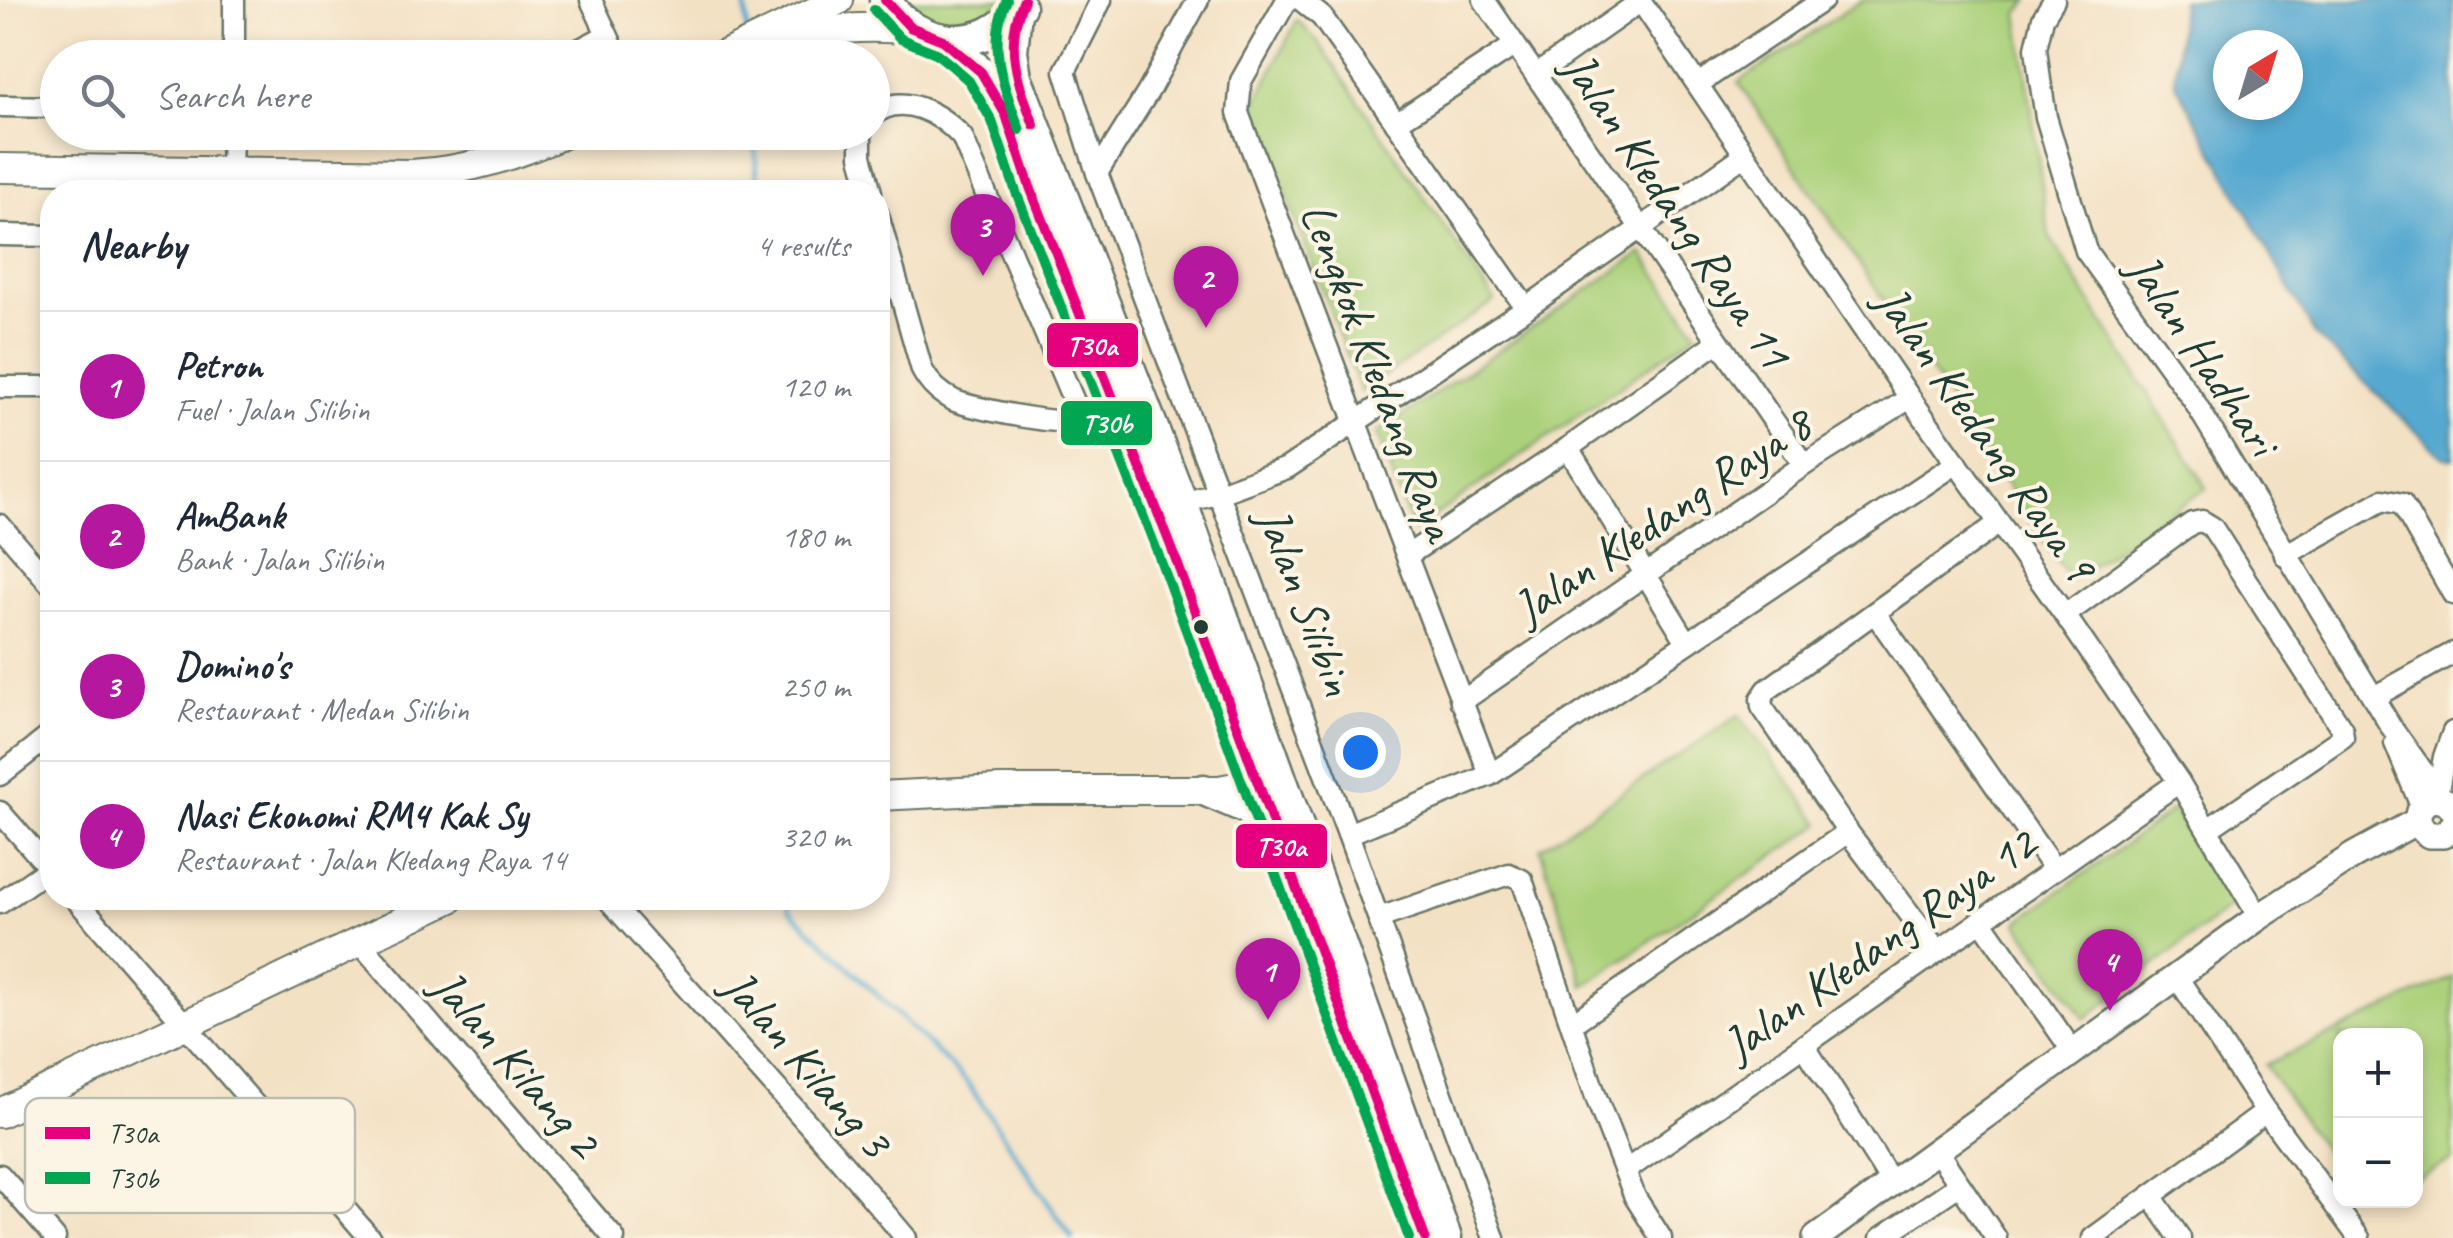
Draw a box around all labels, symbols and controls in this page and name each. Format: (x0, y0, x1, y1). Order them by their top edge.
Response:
north arrow (2213, 30, 2303, 120)
street label: Jalan Kledang Raya 11 (1548, 39, 1806, 382)
search box (40, 40, 890, 150)
icon: search (75, 68, 130, 123)
text: Search here (155, 72, 310, 119)
pin: 3 (950, 194, 1016, 276)
street label: Lengkok Kledang Raya (1287, 194, 1472, 552)
text: Nearby (80, 219, 186, 272)
text: 4 results (756, 225, 850, 266)
street label: Jalan Hadhari (2112, 240, 2295, 471)
pin: 2 (1174, 245, 1238, 328)
street label: Jalan Kledang Raya 9 (1861, 272, 2112, 595)
line badge: T30a (1045, 321, 1140, 369)
text: T30a (1067, 328, 1120, 363)
text: Petron (175, 342, 262, 389)
text: 1 (105, 366, 120, 407)
text: 120 m (781, 366, 850, 407)
text: Fuel · Jalan Silibin (175, 389, 369, 430)
street label: Jalan Kledang Raya 8 (1500, 392, 1826, 639)
line badge: T30b (1059, 399, 1154, 447)
text: T30b (1082, 406, 1135, 441)
text: AmBank (175, 492, 285, 539)
street label: Jalan Silibin (1242, 497, 1369, 704)
text: 2 (105, 516, 120, 557)
text: 180 m (781, 516, 850, 557)
text: Bank · Jalan Silibin (175, 539, 384, 580)
unlabelled marker (1191, 617, 1211, 637)
text: Domino's (175, 642, 289, 689)
text: 3 (105, 666, 120, 707)
text: 250 m (781, 666, 850, 707)
text: Restaurant · Medan Silibin (175, 689, 469, 730)
your location (1335, 727, 1386, 778)
text: Nasi Ekonomi RM4 Kak Sy (175, 792, 528, 839)
street label: Jalan Kledang Raya 12 (1709, 812, 2050, 1075)
text: 4 (105, 816, 120, 857)
text: 320 m (781, 816, 850, 857)
line badge: T30a (1234, 822, 1329, 870)
text: T30a (1256, 829, 1309, 864)
text: Restaurant · Jalan Kledang Raya 14 (175, 839, 566, 880)
pin: 4 (2078, 928, 2142, 1011)
pin: 1 (1236, 938, 1300, 1020)
street label: Jalan Kilang 2 (417, 955, 616, 1172)
street label: Jalan Kilang 3 (708, 955, 907, 1172)
map controls (2333, 1028, 2423, 1208)
button: + (2333, 1028, 2423, 1118)
legend (25, 1098, 355, 1213)
text: T30a (108, 1116, 160, 1151)
button: − (2333, 1118, 2423, 1208)
text: T30b (108, 1161, 160, 1196)

